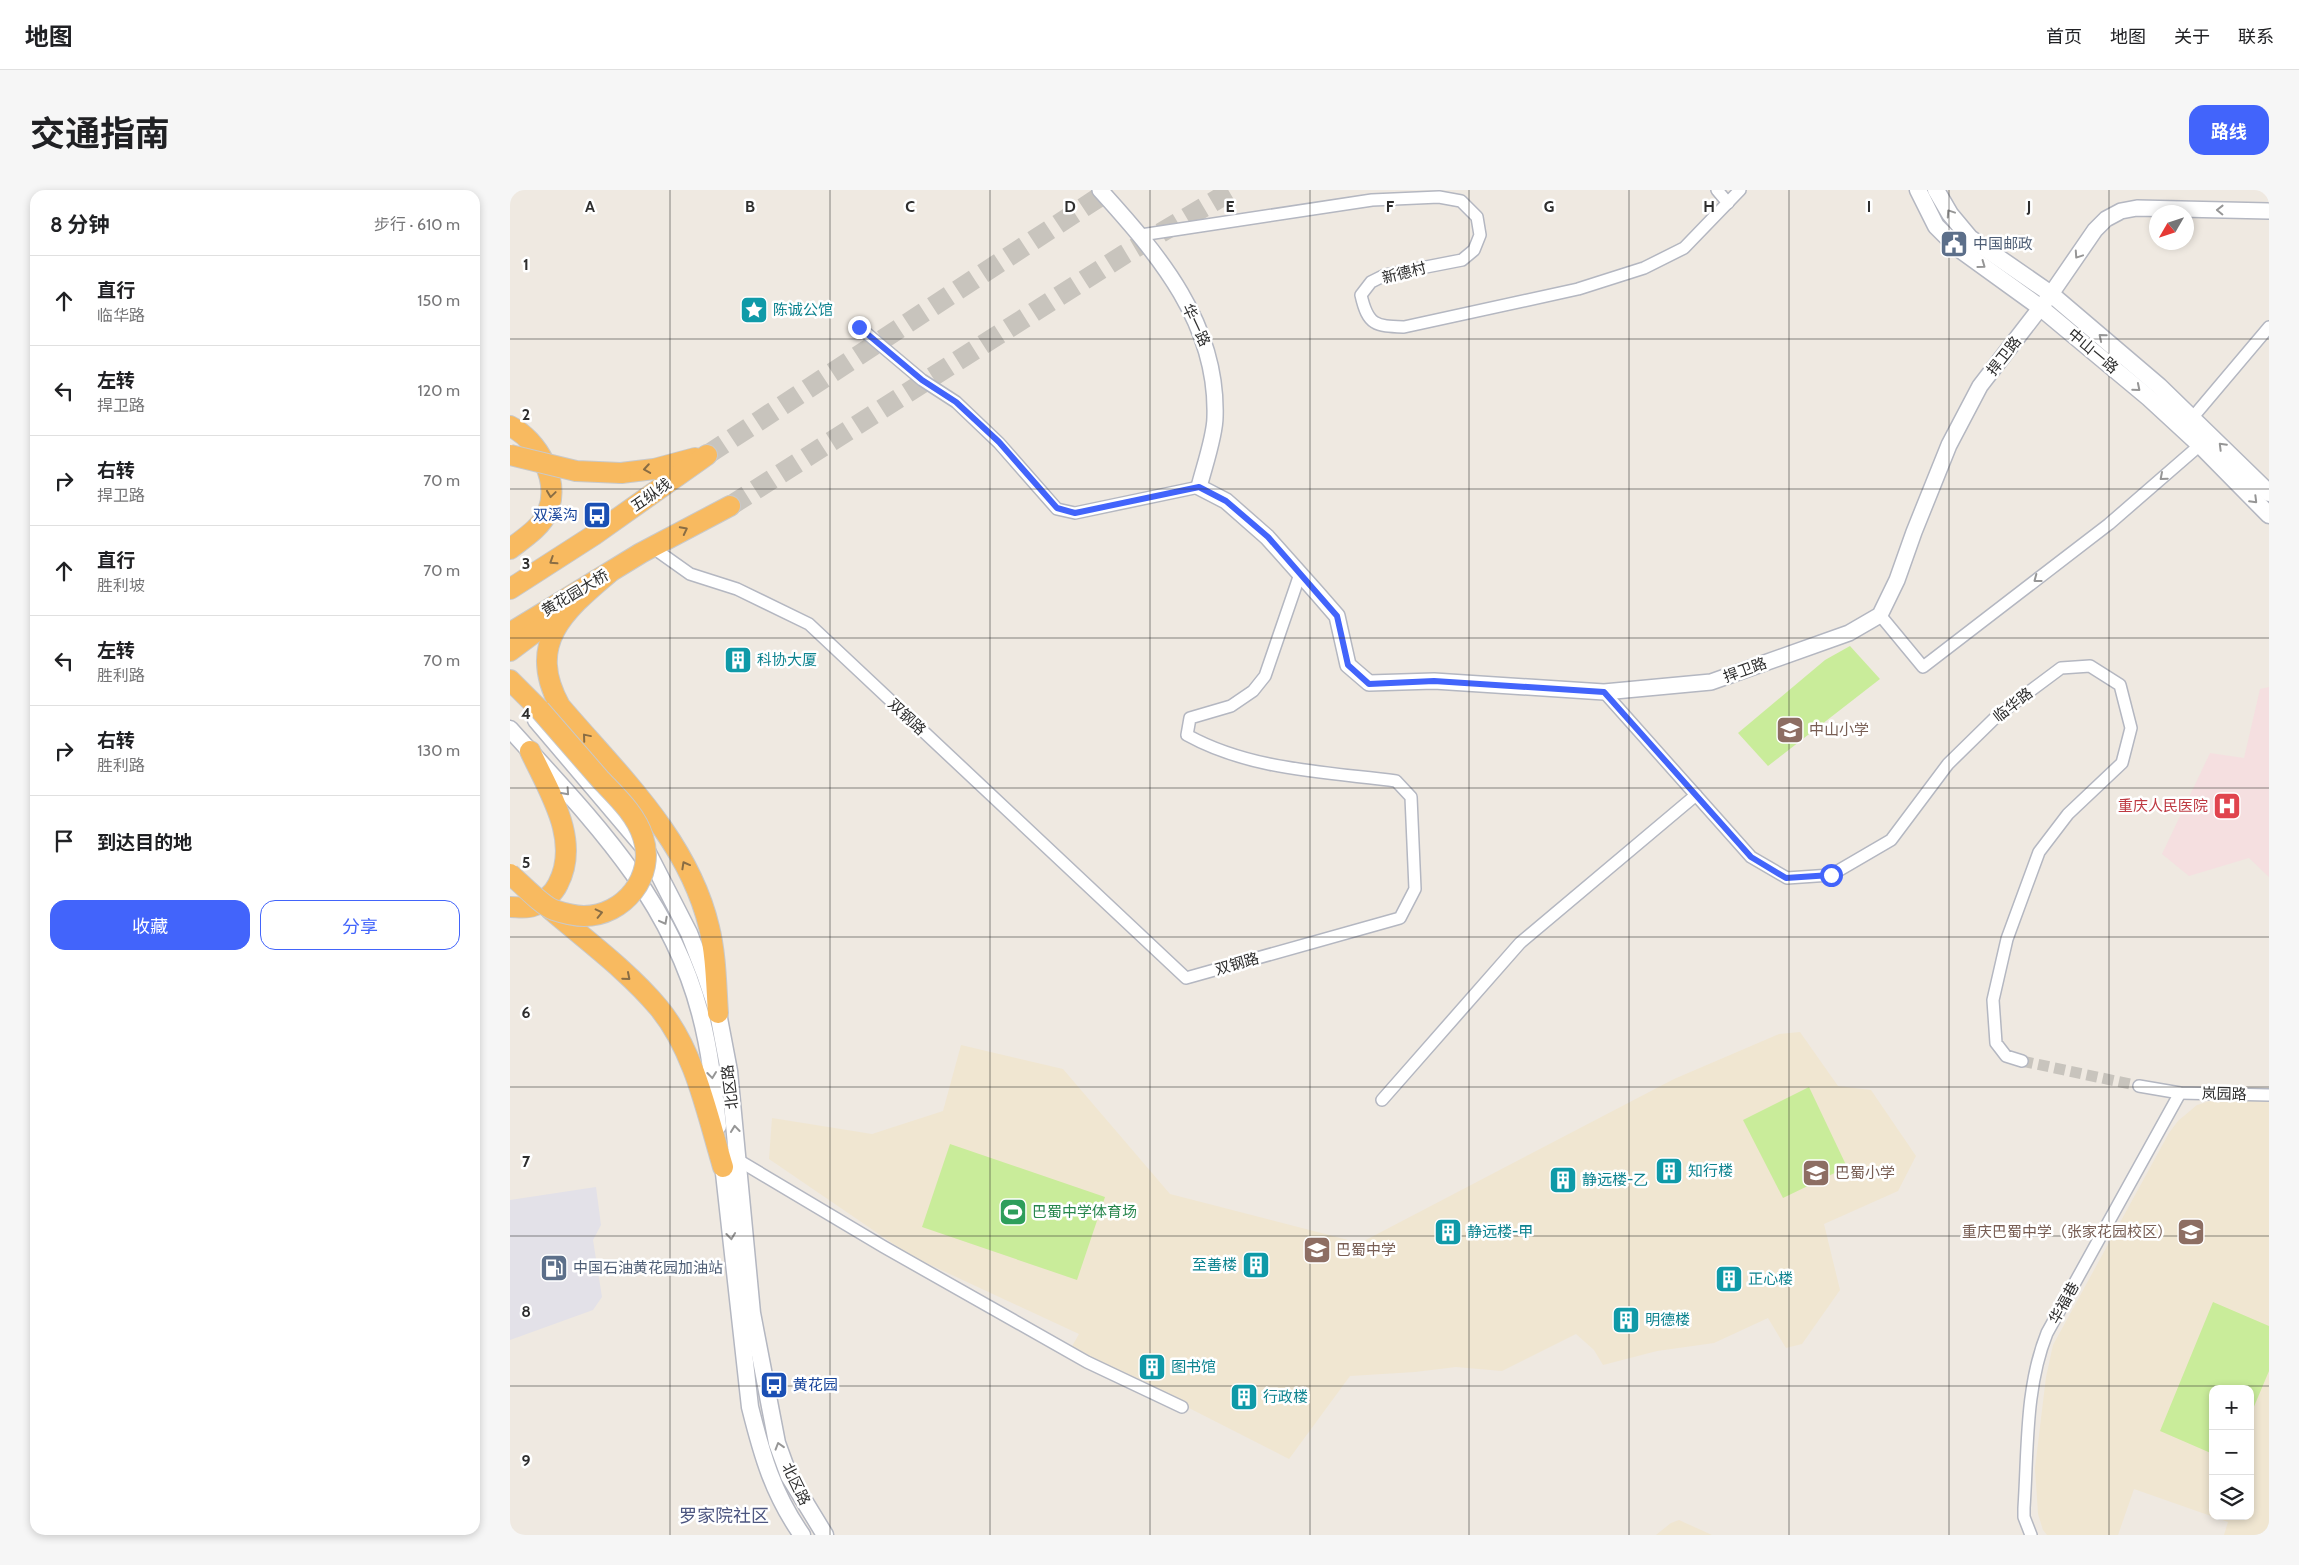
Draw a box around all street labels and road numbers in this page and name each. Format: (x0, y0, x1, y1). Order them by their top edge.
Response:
street label: 新德村 (1380, 259, 1428, 287)
street label: 华一路 (1178, 301, 1214, 349)
street label: 中山一路 (2064, 325, 2122, 377)
street label: 捍卫路 (1983, 333, 2025, 379)
street label: 五纵线 (627, 475, 675, 515)
street label: 黄花园大桥 (538, 566, 612, 620)
street label: 捍卫路 (1721, 654, 1769, 686)
street label: 临华路 (1990, 684, 2036, 726)
street label: 双钢路 (884, 695, 930, 739)
street label: 双钢路 (1213, 949, 1261, 979)
street label: 北区路 (718, 1064, 742, 1110)
street label: 岚园路 (2201, 1085, 2247, 1103)
street label: 华福巷 (2045, 1279, 2083, 1327)
street label: 北区路 (778, 1460, 814, 1508)

